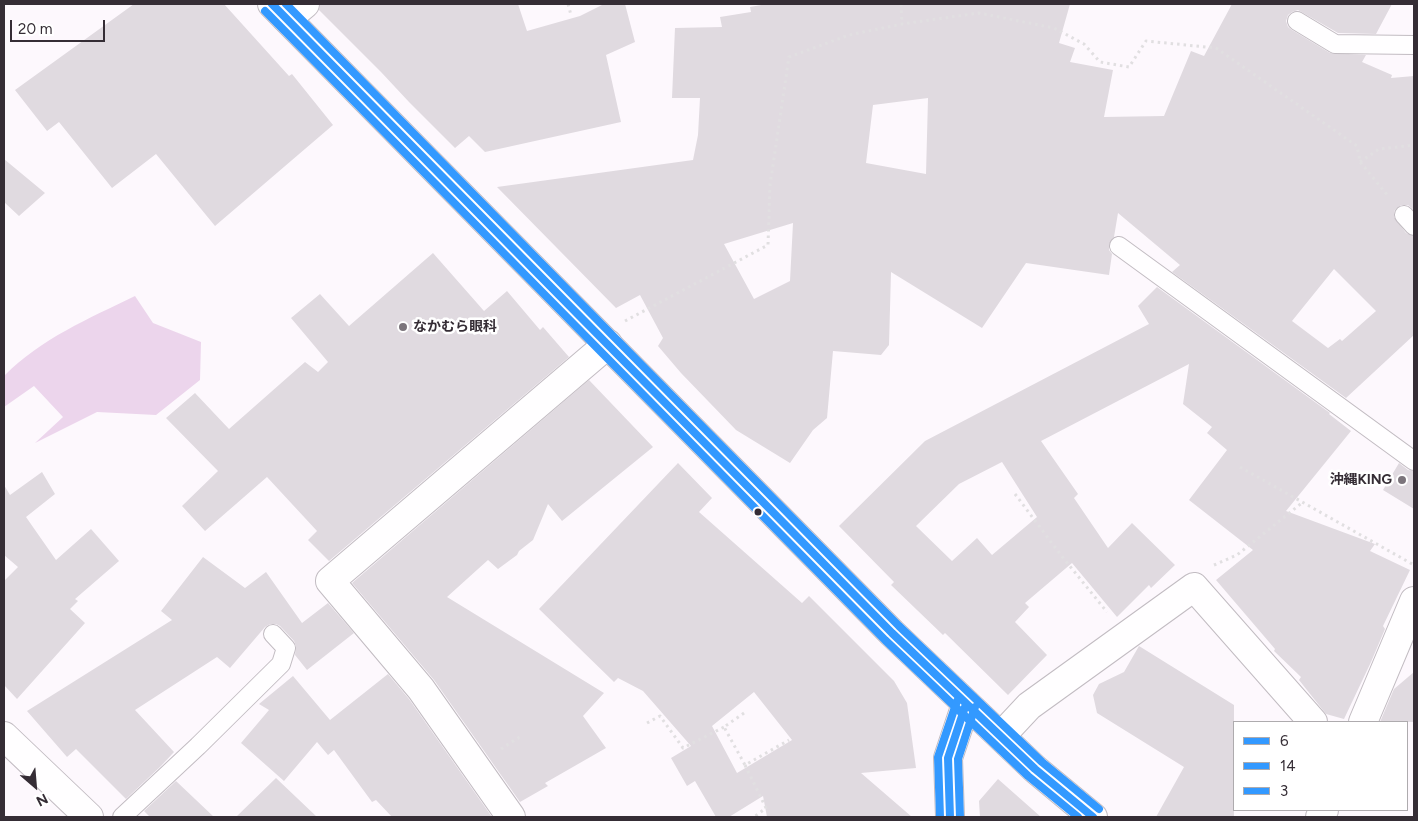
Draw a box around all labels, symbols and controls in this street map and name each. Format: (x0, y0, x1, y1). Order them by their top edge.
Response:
scale bar (12, 10, 108, 42)
text: 20 m (18, 20, 52, 38)
place label: なかむら眼科 (413, 319, 497, 335)
marker: なかむら眼科 (397, 321, 409, 333)
place label: 沖縄KING (1329, 472, 1392, 488)
marker: 沖縄KING (1396, 474, 1408, 486)
unlabelled marker (753, 507, 763, 517)
legend (1233, 721, 1408, 811)
text: 6 (1280, 732, 1289, 750)
text: 14 (1280, 757, 1296, 775)
north arrow (10, 761, 60, 811)
text: 3 (1280, 782, 1288, 800)
text: N (33, 790, 51, 810)

